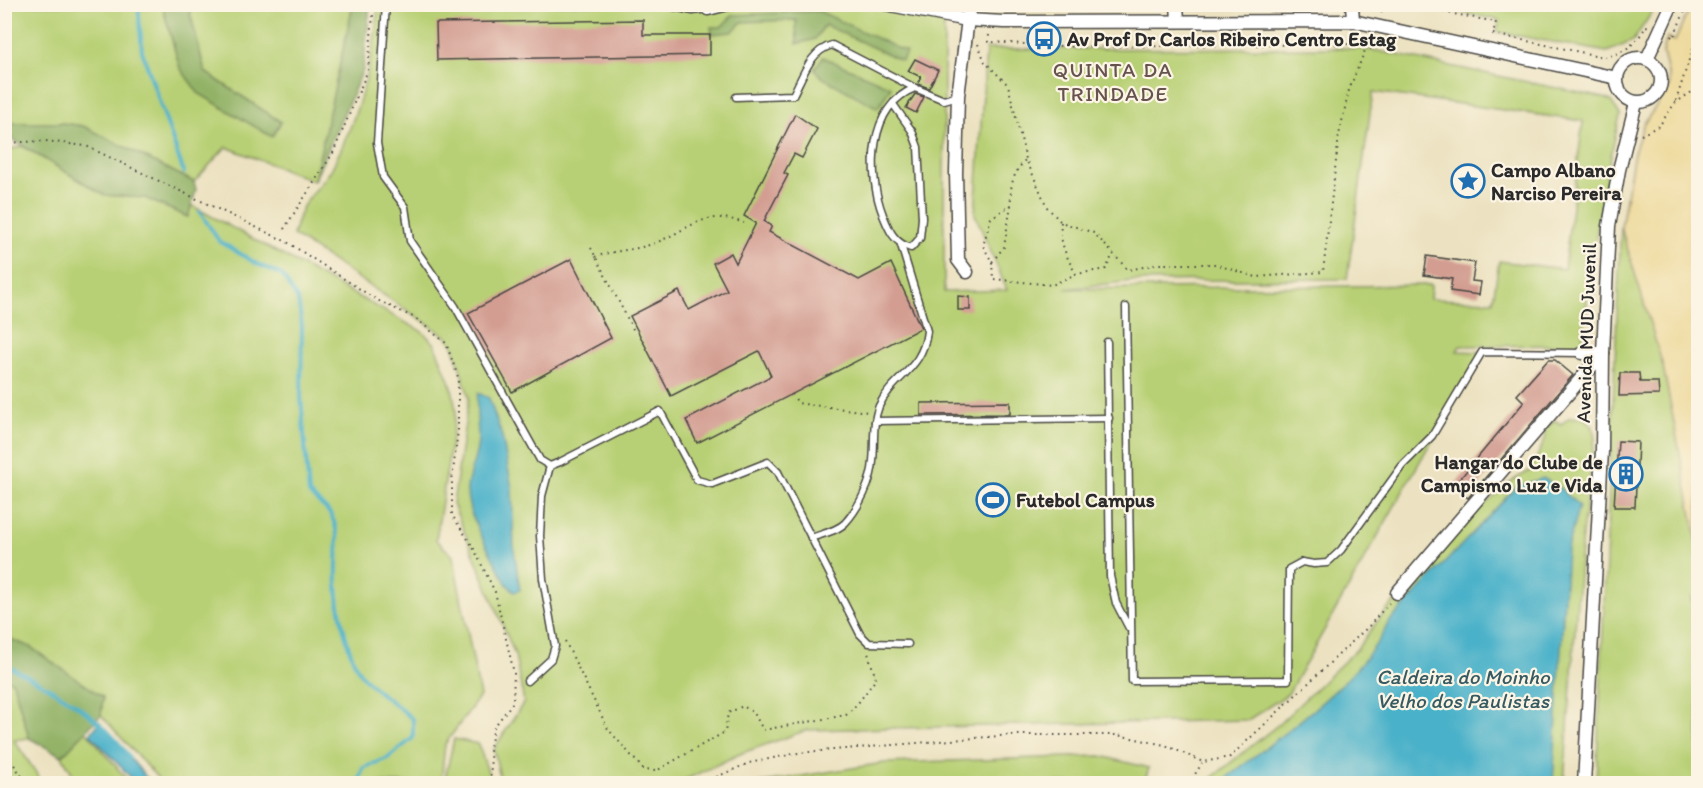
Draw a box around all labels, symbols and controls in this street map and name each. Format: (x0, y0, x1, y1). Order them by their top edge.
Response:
bus stop icon: Av Prof Dr Carlos Ribeiro Centro Estag (1026, 21, 1062, 57)
place label: Av Prof Dr Carlos Ribeiro Centro Estag (1066, 27, 1397, 52)
district label: QUINTA DA TRINDADE (1053, 57, 1173, 106)
place label: Campo Albano Narciso Pereira (1491, 158, 1622, 205)
place icon: Campo Albano Narciso Pereira (1450, 163, 1486, 199)
street label: Avenida MUD Juvenil (1571, 242, 1601, 423)
place label: Hangar do Clube de Campismo Luz e Vida (1421, 450, 1604, 498)
building icon: Hangar do Clube de Campismo Luz e Vida (1608, 456, 1644, 492)
sports icon: Futebol Campus (975, 482, 1011, 518)
place label: Futebol Campus (1016, 488, 1155, 513)
water label: Caldeira do Moinho Velho dos Paulistas (1376, 664, 1551, 713)

